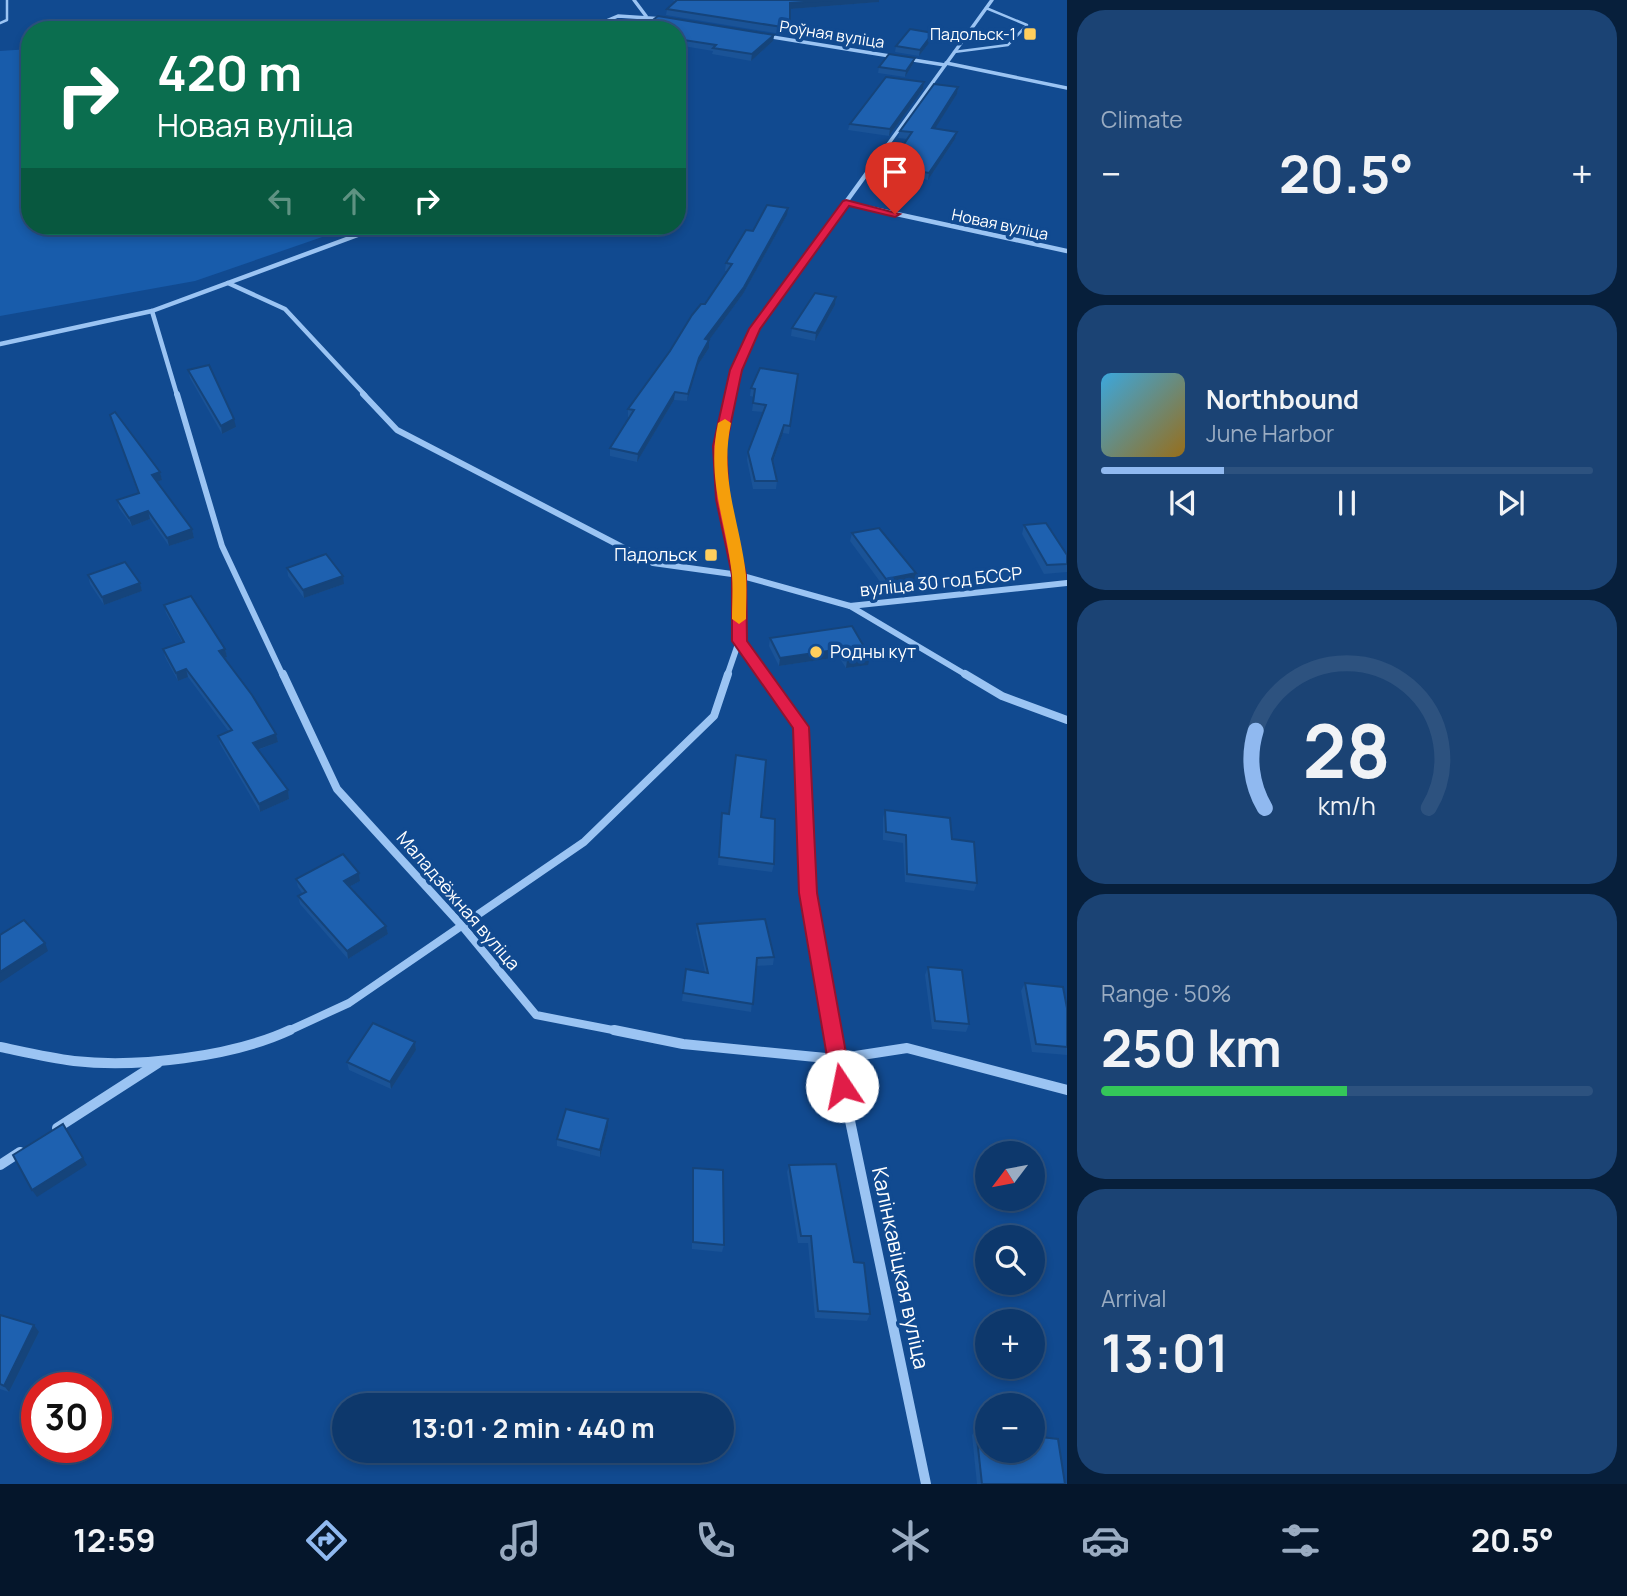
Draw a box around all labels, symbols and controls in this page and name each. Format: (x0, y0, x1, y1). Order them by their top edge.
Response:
street label: Роўная вуліца (778, 15, 886, 53)
place label: Падольск-1 (930, 23, 1016, 45)
marker: Падольск-1 (1022, 26, 1038, 42)
text: 420 m (157, 39, 302, 106)
icon: right (42, 49, 133, 140)
text: Новая вуліца (157, 103, 354, 147)
text: Climate (1101, 103, 1183, 135)
text: 20.5° (1279, 138, 1414, 209)
pin (865, 142, 925, 214)
text: − (1101, 147, 1122, 199)
text: + (1571, 147, 1593, 199)
icon: arrive (876, 153, 914, 191)
icon: left (262, 182, 300, 220)
icon: ahead (335, 182, 373, 220)
icon: right (408, 182, 446, 220)
street label: Новая вуліца (950, 203, 1050, 245)
text: Northbound (1206, 381, 1359, 417)
text: June Harbor (1206, 417, 1334, 449)
icon: previous (1164, 484, 1202, 522)
icon: pause (1328, 484, 1366, 522)
icon: next (1492, 484, 1530, 522)
place label: Падольск (614, 542, 698, 566)
marker: Падольск (703, 547, 719, 563)
street label: вуліца 30 год БССР (858, 561, 1023, 601)
place label: Родны кут (830, 639, 916, 663)
marker: Родны кут (808, 644, 824, 660)
text: 28 (1303, 700, 1391, 800)
text: km/h (1318, 788, 1376, 823)
street label: Маладзёжная вуліца (392, 826, 526, 975)
text: Range · 50% (1101, 977, 1231, 1009)
text: 250 km (1101, 1012, 1282, 1083)
position arrow (805, 1049, 879, 1123)
north arrow (975, 1141, 1045, 1211)
map controls (975, 1141, 1045, 1463)
street label: Калінкавіцкая вуліца (866, 1164, 936, 1372)
button: search (975, 1225, 1045, 1295)
text: Arrival (1101, 1282, 1167, 1314)
button: + (975, 1309, 1045, 1379)
text: 13:01 (1101, 1317, 1229, 1388)
speed limit sign: 30 (21, 1372, 112, 1463)
button: − (975, 1393, 1045, 1463)
text: 13:01 · 2 min · 440 m (411, 1410, 655, 1446)
icon: directions (302, 1516, 351, 1565)
icon: music (496, 1516, 545, 1565)
icon: phone (691, 1516, 740, 1565)
icon: climate (886, 1516, 935, 1565)
icon: car (1081, 1516, 1130, 1565)
icon: filters (1276, 1516, 1325, 1565)
text: 12:59 (73, 1518, 156, 1562)
text: 20.5° (1471, 1518, 1554, 1562)

